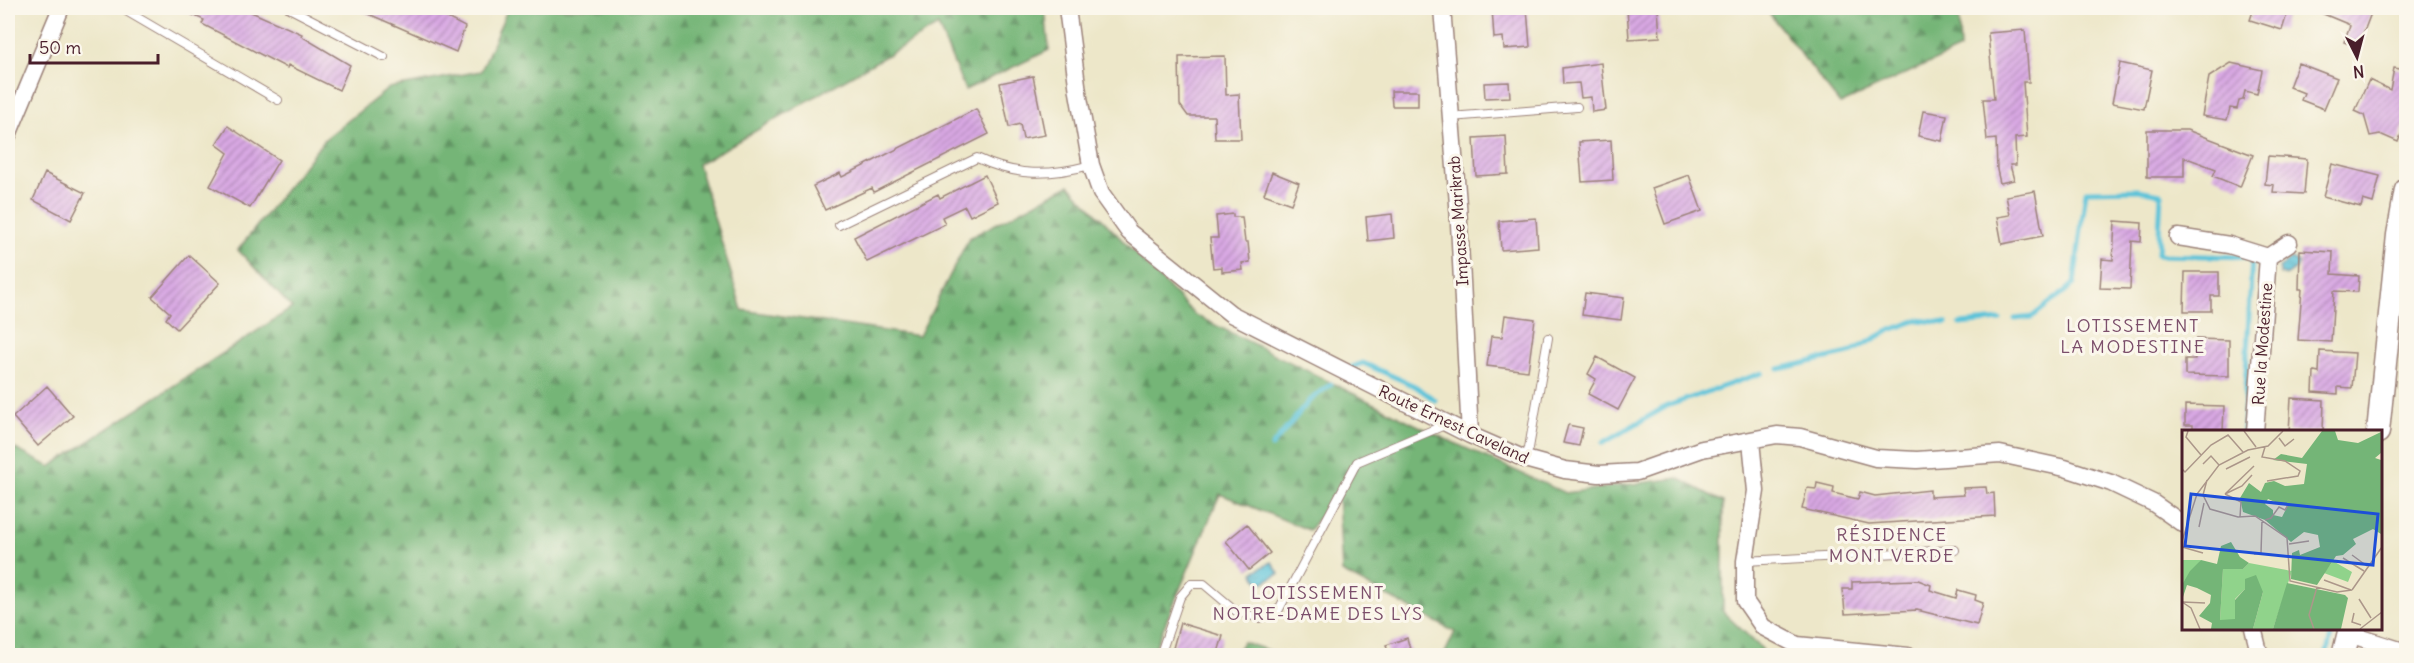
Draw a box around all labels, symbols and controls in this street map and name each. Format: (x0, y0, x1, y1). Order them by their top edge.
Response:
scale bar (30, 27, 158, 65)
north arrow (2327, 27, 2387, 87)
text: 50 m (39, 36, 81, 59)
text: N (2352, 61, 2365, 82)
street label: Impasse Marikrab (1443, 155, 1473, 287)
street label: Rue la Modestine (2248, 282, 2276, 406)
district label: LOTISSEMENT LA MODESTINE (2060, 314, 2206, 358)
street label: Route Ernest Caveland (1376, 380, 1532, 468)
inset map (2182, 430, 2381, 630)
district label: RÉSIDENCE MONT VERDE (1829, 523, 1955, 567)
district label: LOTISSEMENT NOTRE-DAME DES LYS (1213, 581, 1423, 625)

